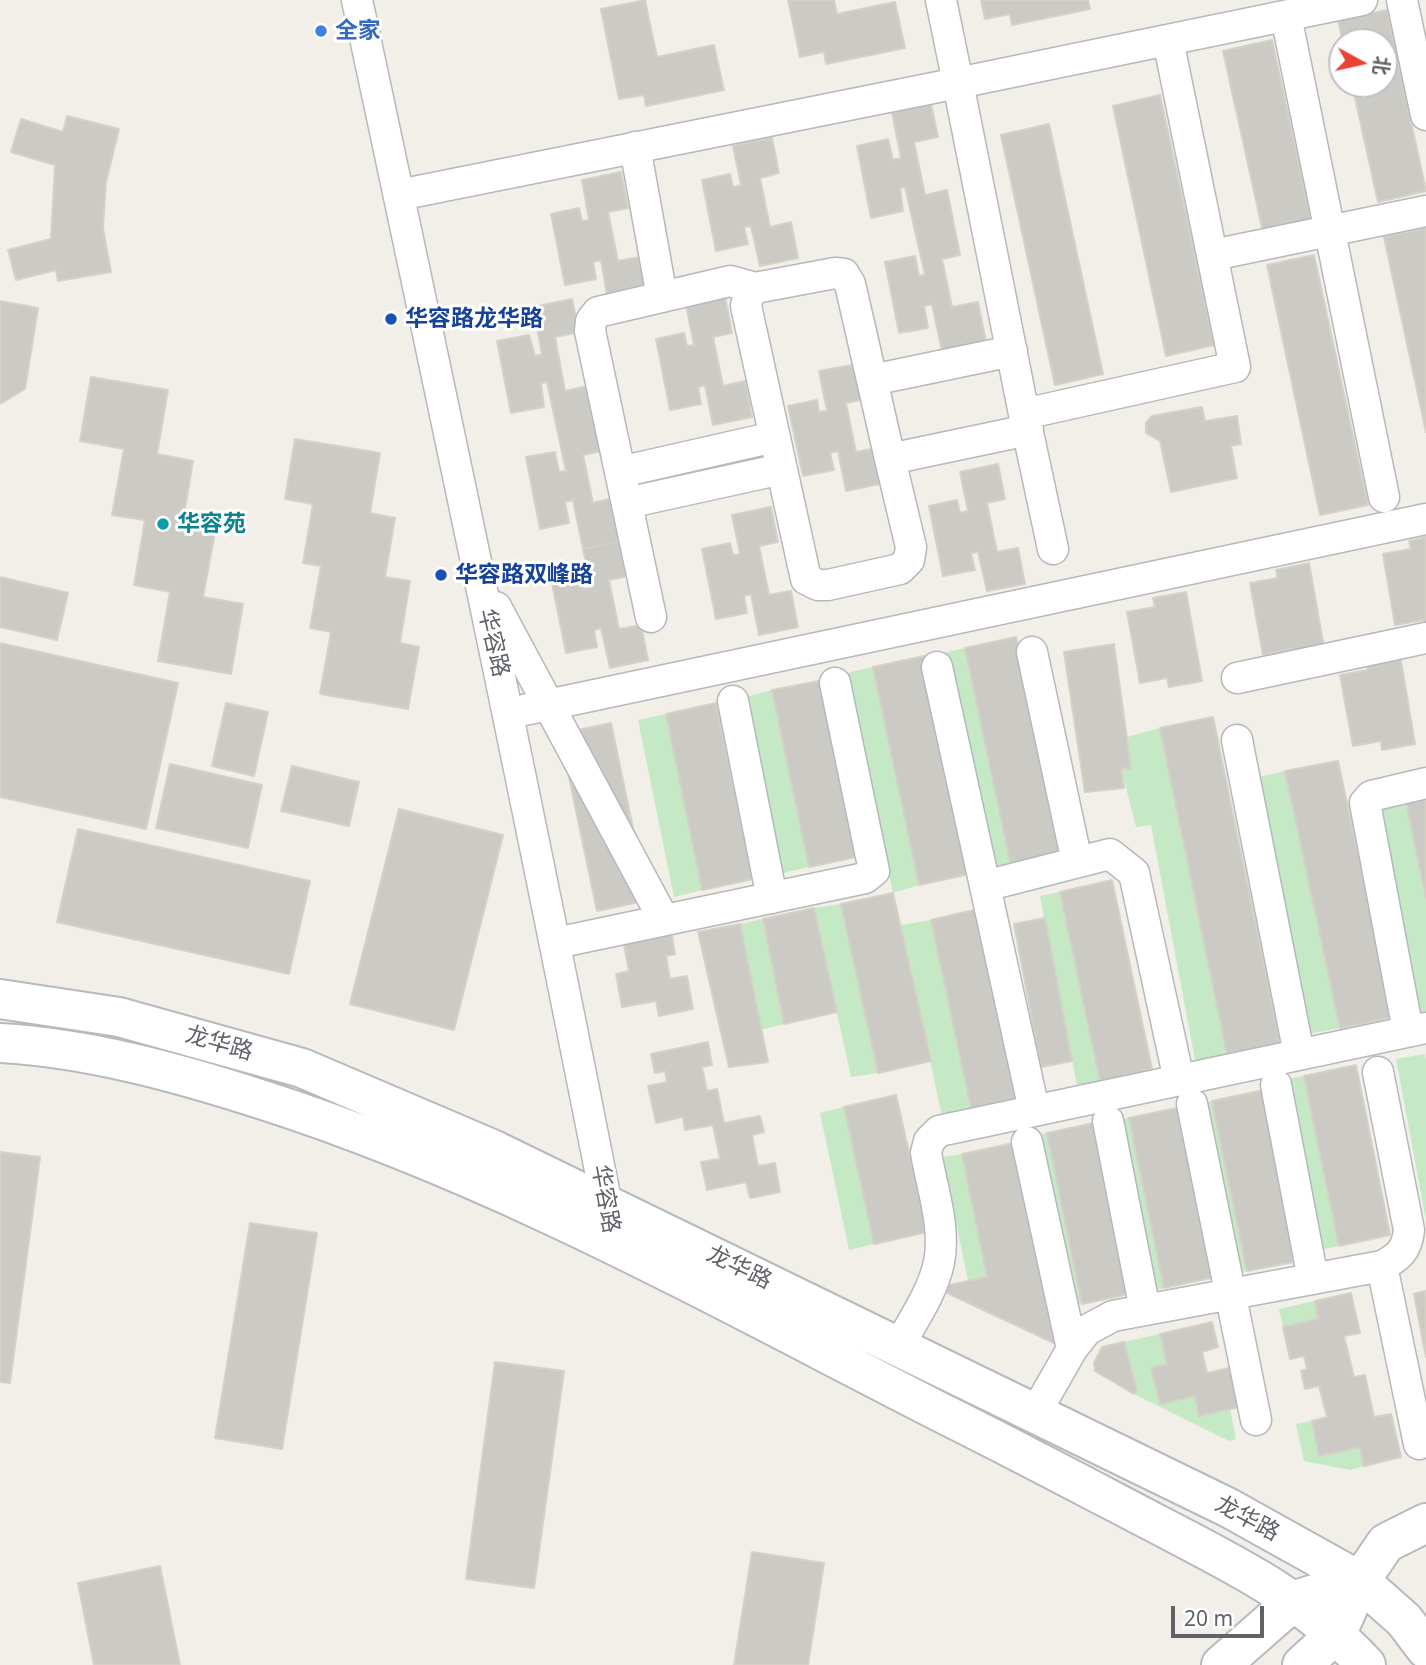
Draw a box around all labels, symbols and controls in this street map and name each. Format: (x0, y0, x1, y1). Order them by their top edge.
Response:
place label: 全家 (335, 17, 381, 45)
marker: 全家 (313, 23, 329, 39)
north arrow (1328, 28, 1398, 98)
text: 北 (1368, 54, 1396, 77)
place label: 华容路龙华路 (405, 305, 543, 333)
marker: 华容路龙华路 (383, 311, 399, 327)
place label: 华容苑 (177, 510, 246, 538)
marker: 华容苑 (155, 516, 171, 532)
place label: 华容路双峰路 (455, 561, 593, 589)
marker: 华容路双峰路 (433, 567, 449, 583)
street label: 华容路 (472, 606, 514, 680)
street label: 龙华路 (182, 1021, 256, 1067)
street label: 华容路 (585, 1163, 625, 1235)
street label: 龙华路 (702, 1240, 776, 1296)
street label: 龙华路 (1210, 1491, 1284, 1547)
scale bar (1174, 1592, 1267, 1636)
text: 20 m (1184, 1604, 1233, 1632)

